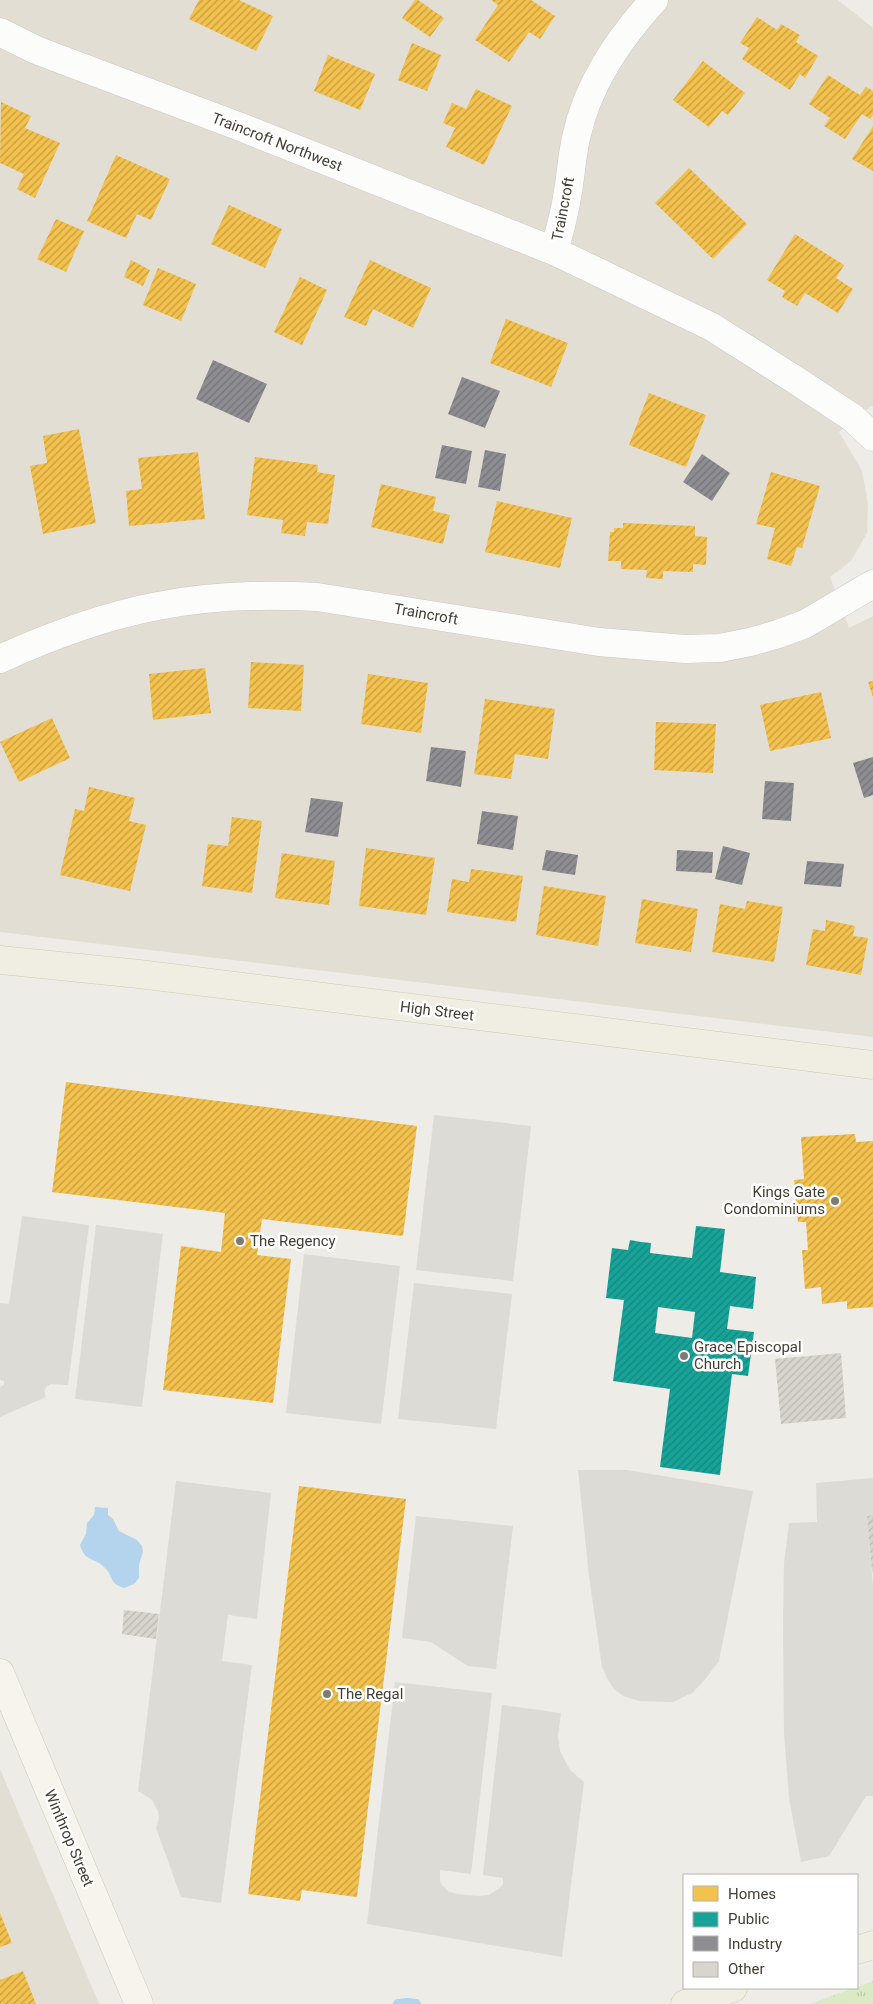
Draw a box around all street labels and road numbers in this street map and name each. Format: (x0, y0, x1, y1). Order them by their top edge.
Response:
street label: Traincroft Northwest (209, 109, 345, 175)
street label: Traincroft (548, 175, 578, 242)
street label: Traincroft (393, 600, 460, 629)
street label: High Street (399, 998, 475, 1024)
street label: Winthrop Street (40, 1787, 98, 1889)

